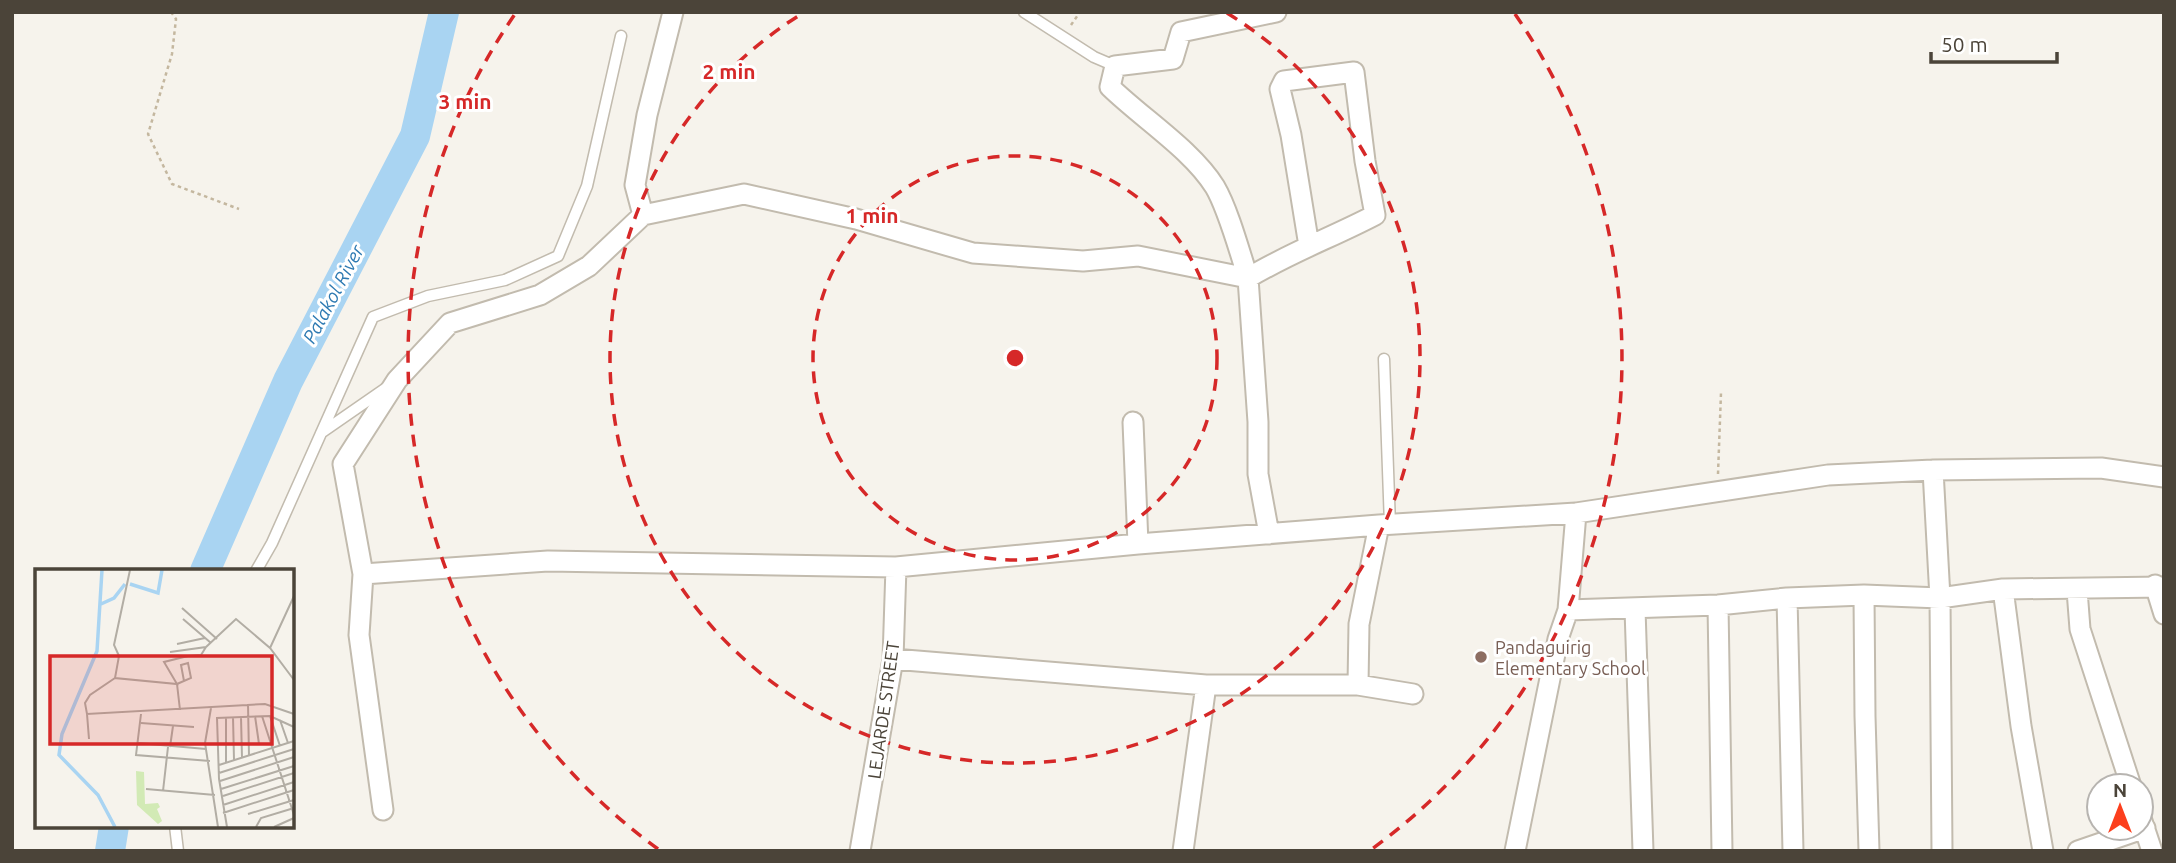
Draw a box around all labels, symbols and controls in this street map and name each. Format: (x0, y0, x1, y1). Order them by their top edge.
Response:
scale bar (1931, 21, 2057, 65)
text: 50 m (1941, 32, 1988, 56)
text: 2 min (702, 59, 756, 83)
text: 3 min (438, 89, 492, 113)
text: 1 min (845, 203, 899, 227)
water label: Palakol River (298, 240, 368, 347)
centre of rings (1003, 346, 1027, 370)
inset map (35, 569, 294, 828)
place label: Pandaguirig Elementary School (1495, 637, 1646, 678)
street label: LEJARDE STREET (863, 640, 903, 780)
marker: Pandaguirig Elementary School (1473, 649, 1489, 665)
north arrow (2085, 772, 2155, 842)
text: N (2113, 779, 2127, 801)

